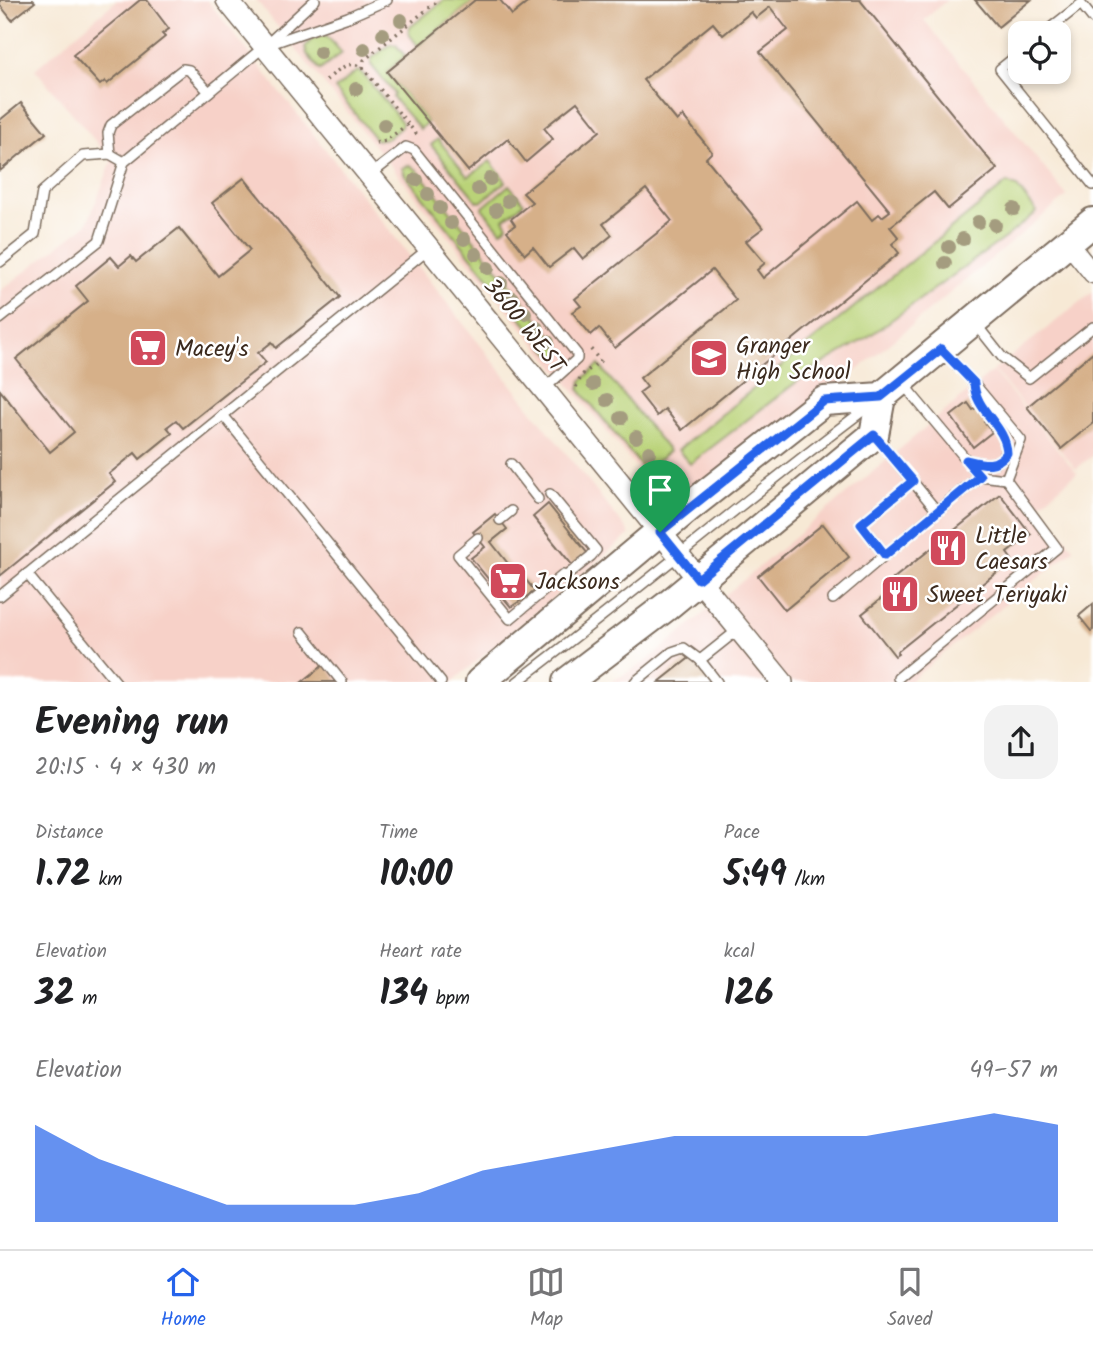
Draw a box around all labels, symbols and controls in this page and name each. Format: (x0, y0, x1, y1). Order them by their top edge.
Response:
map controls (1008, 21, 1071, 84)
button: locate (1008, 21, 1071, 84)
street label: 3600 WEST (474, 271, 574, 383)
supermarket icon: Macey's (127, 327, 169, 369)
place label: Granger High School (736, 329, 851, 391)
place label: Macey's (175, 332, 249, 368)
school or university icon: Granger High School (688, 337, 730, 379)
pin (630, 460, 690, 532)
icon: arrive (641, 471, 679, 509)
place label: Little Caesars (975, 519, 1048, 581)
restaurant icon: Little Caesars (927, 527, 969, 569)
supermarket icon: Jacksons (487, 560, 529, 602)
place label: Jacksons (535, 565, 620, 601)
restaurant icon: Sweet Teriyaki (879, 573, 921, 615)
place label: Sweet Teriyaki (927, 578, 1069, 614)
text: Evening run (35, 694, 229, 754)
button: share (984, 705, 1058, 779)
text: 20:15 · 4 × 430 m (35, 750, 216, 786)
text: Distance (35, 818, 103, 848)
text: Time (379, 818, 418, 848)
text: Pace (724, 818, 760, 848)
text: 1.72 (35, 848, 91, 904)
text: 10:00 (379, 848, 452, 904)
text: 5:49 (724, 848, 787, 904)
text: km (91, 865, 122, 895)
text: /km (787, 865, 825, 895)
text: Elevation (35, 937, 107, 967)
text: Heart rate (379, 937, 462, 967)
text: kcal (724, 937, 755, 967)
text: 32 (35, 967, 75, 1023)
text: 134 (379, 967, 428, 1023)
text: 126 (724, 967, 774, 1023)
text: m (75, 984, 97, 1014)
text: bpm (428, 984, 470, 1014)
text: Elevation (35, 1053, 122, 1089)
text: 49–57 m (970, 1053, 1058, 1089)
tab: Home (161, 1263, 206, 1335)
tab: Map (527, 1263, 565, 1335)
tab: Saved (887, 1263, 932, 1335)

